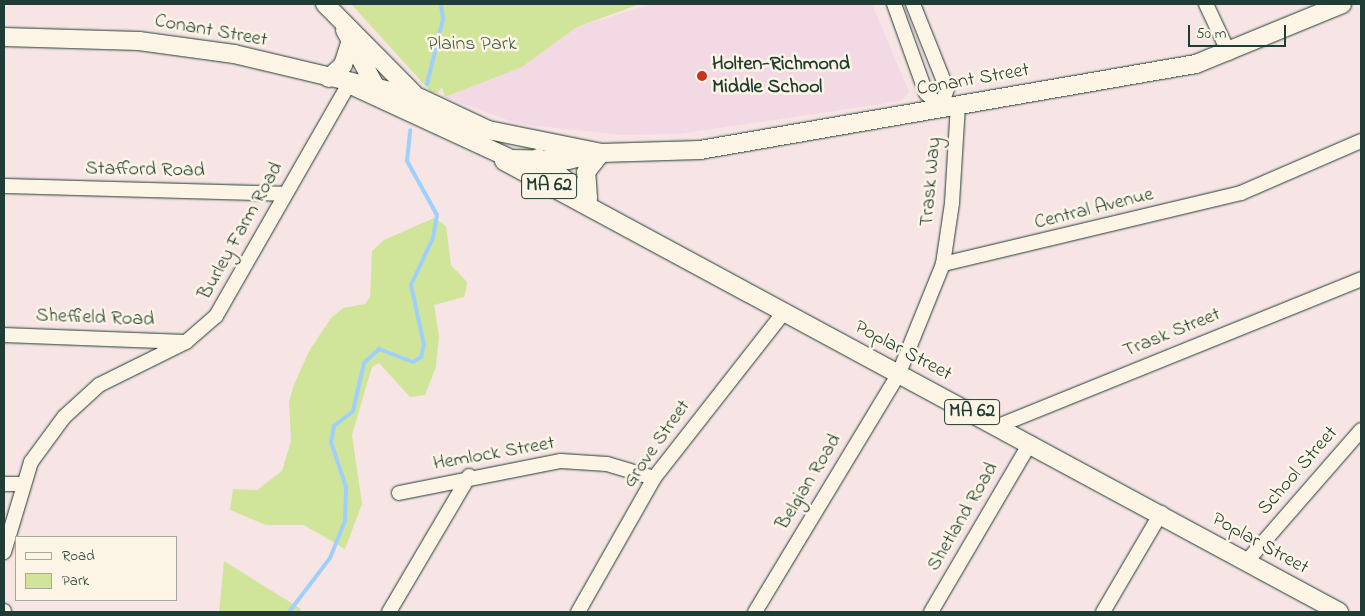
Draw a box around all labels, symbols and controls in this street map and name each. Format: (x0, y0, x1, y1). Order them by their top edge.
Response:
street label: Conant Street (153, 9, 269, 53)
scale bar (1190, 15, 1288, 47)
text: 50 m (1196, 23, 1226, 45)
park label: Plains Park (427, 32, 517, 56)
place label: Holten-Richmond Middle School (712, 52, 850, 99)
street label: Conant Street (915, 58, 1031, 102)
marker: Holten-Richmond Middle School (696, 70, 708, 82)
street label: Trask Way (915, 136, 947, 228)
street label: Stafford Road (85, 157, 205, 183)
street label: Burley Farm Road (193, 158, 289, 304)
road number: MA 62 (520, 170, 578, 202)
street label: Central Avenue (1032, 183, 1156, 235)
street label: Trask Street (1120, 303, 1224, 363)
street label: Sheffield Road (35, 304, 155, 332)
street label: Poplar Street (850, 315, 956, 387)
street label: Grove Street (618, 395, 696, 493)
road number: MA 62 (943, 396, 1001, 428)
street label: School Street (1253, 422, 1343, 520)
street label: Belgian Road (771, 430, 847, 534)
street label: Hemlock Street (431, 432, 557, 476)
street label: Shetland Road (922, 458, 1004, 576)
street label: Poplar Street (1207, 508, 1313, 580)
legend (15, 536, 178, 601)
text: Road (62, 545, 95, 567)
text: Park (62, 570, 89, 592)

